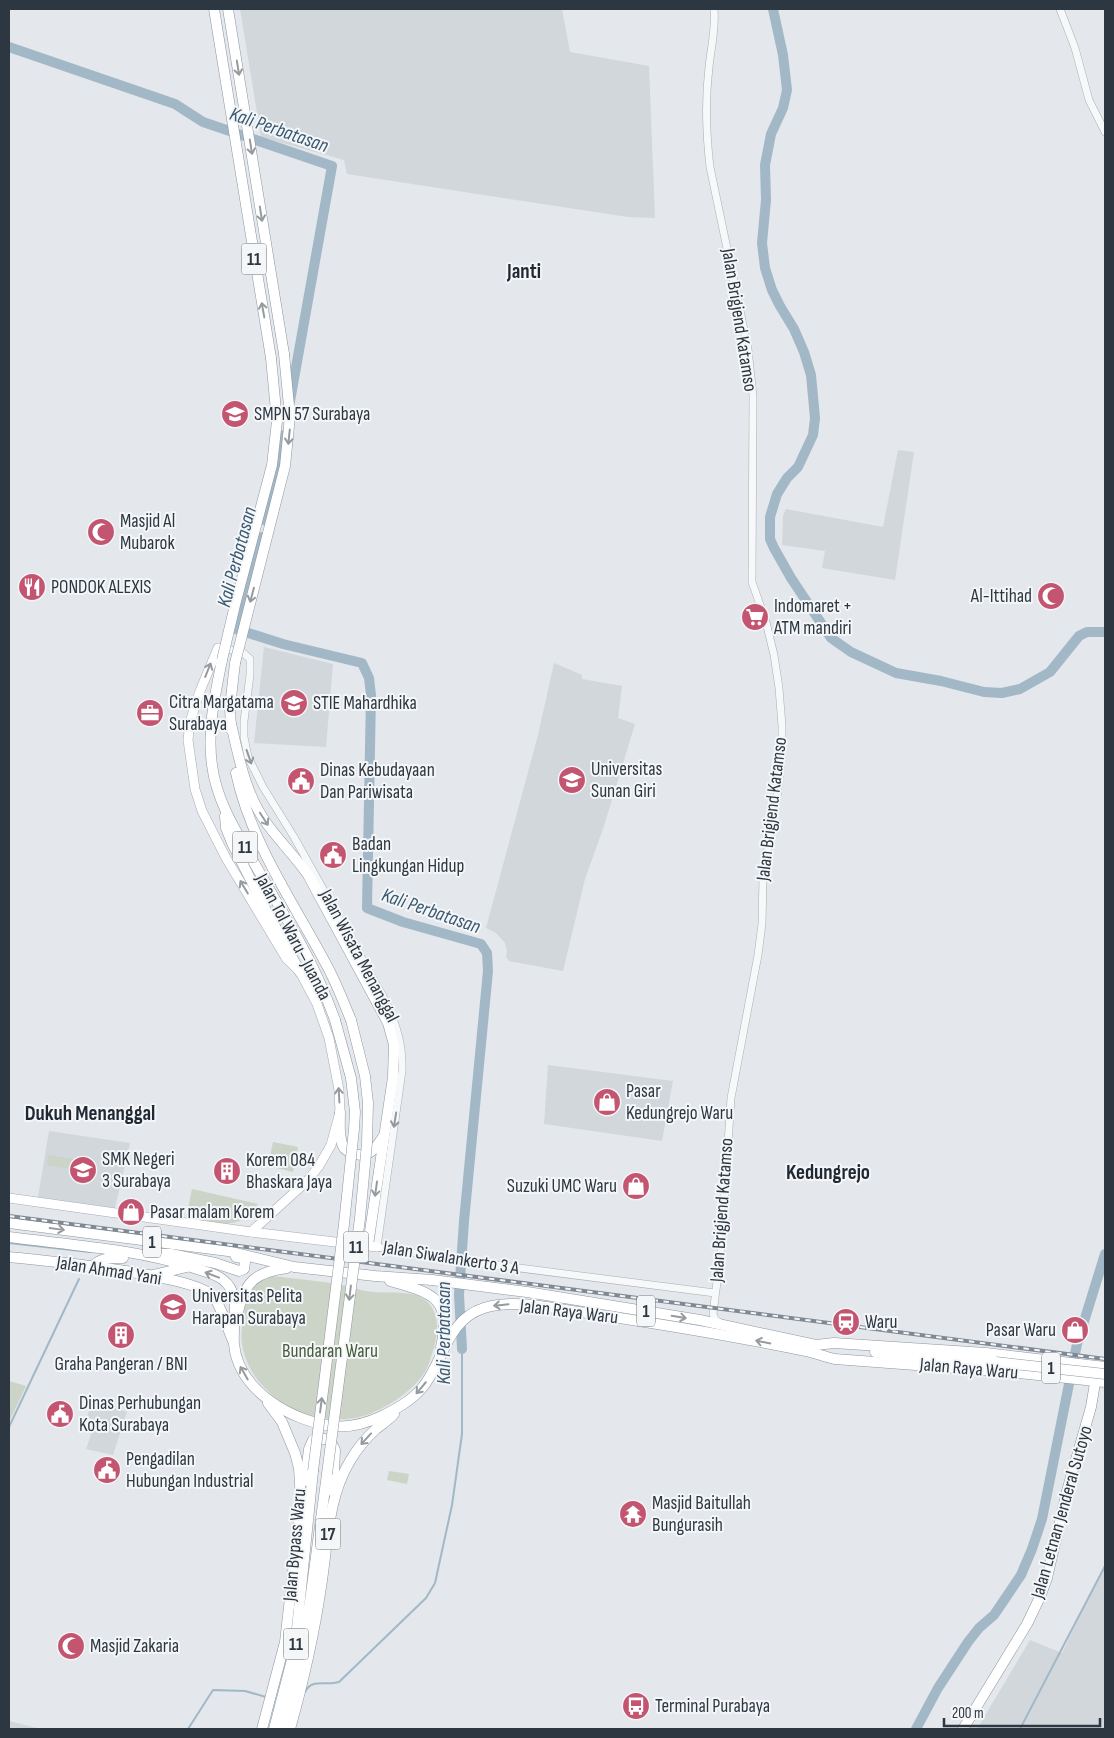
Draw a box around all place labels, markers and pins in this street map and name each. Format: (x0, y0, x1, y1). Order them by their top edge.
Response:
school or university icon: SMPN 57 Surabaya (220, 399, 250, 429)
place label: SMPN 57 Surabaya (254, 403, 370, 426)
place label: Masjid Al Mubarok (120, 510, 175, 555)
mosque icon: Masjid Al Mubarok (86, 517, 116, 547)
restaurant icon: PONDOK ALEXIS (17, 572, 47, 602)
place label: PONDOK ALEXIS (51, 576, 151, 599)
mosque icon: Al-Ittihad (1036, 581, 1066, 611)
place label: Al-Ittihad (970, 585, 1032, 608)
place label: Indomaret + ATM mandiri (773, 595, 852, 640)
supermarket icon: Indomaret + ATM mandiri (740, 602, 770, 632)
school or university icon: STIE Mahardhika (279, 688, 309, 718)
place label: Citra Margatama Surabaya (169, 691, 274, 736)
place label: STIE Mahardhika (313, 692, 417, 715)
office icon: Citra Margatama Surabaya (135, 698, 165, 728)
place label: Universitas Sunan Giri (591, 758, 662, 803)
place label: Dinas Kebudayaan Dan Pariwisata (320, 759, 435, 804)
school or university icon: Universitas Sunan Giri (557, 765, 587, 795)
public building icon: Dinas Kebudayaan Dan Pariwisata (286, 766, 316, 796)
place label: Badan Lingkungan Hidup (352, 833, 464, 878)
public building icon: Badan Lingkungan Hidup (318, 840, 348, 870)
place label: Pasar Kedungrejo Waru (626, 1080, 733, 1125)
shop icon: Pasar Kedungrejo Waru (592, 1087, 622, 1117)
place label: SMK Negeri 3 Surabaya (102, 1148, 175, 1193)
place label: Korem 084 Bhaskara Jaya (246, 1149, 332, 1194)
school or university icon: SMK Negeri 3 Surabaya (68, 1155, 98, 1185)
building icon: Korem 084 Bhaskara Jaya (212, 1156, 242, 1186)
shop icon: Suzuki UMC Waru (621, 1171, 651, 1201)
place label: Suzuki UMC Waru (507, 1175, 617, 1198)
shop icon: Pasar malam Korem (116, 1197, 146, 1227)
place label: Pasar malam Korem (150, 1201, 274, 1224)
place label: Universitas Pelita Harapan Surabaya (192, 1285, 306, 1330)
school or university icon: Universitas Pelita Harapan Surabaya (158, 1292, 188, 1322)
station icon: Waru (831, 1307, 861, 1337)
place label: Waru (865, 1311, 898, 1334)
shop icon: Pasar Waru (1060, 1315, 1090, 1345)
place label: Pasar Waru (986, 1319, 1056, 1342)
building icon: Graha Pangeran / BNI (106, 1320, 136, 1350)
place label: Graha Pangeran / BNI (55, 1353, 187, 1376)
place label: Dinas Perhubungan Kota Surabaya (79, 1392, 201, 1437)
public building icon: Dinas Perhubungan Kota Surabaya (45, 1399, 75, 1429)
place label: Pengadilan Hubungan Industrial (126, 1448, 254, 1493)
public building icon: Pengadilan Hubungan Industrial (92, 1455, 122, 1485)
place label: Masjid Baitullah Bungurasih (652, 1492, 751, 1537)
temple icon: Masjid Baitullah Bungurasih (618, 1499, 648, 1529)
mosque icon: Masjid Zakaria (56, 1631, 86, 1661)
place label: Masjid Zakaria (90, 1635, 179, 1658)
bus stop icon: Terminal Purabaya (621, 1691, 651, 1721)
place label: Terminal Purabaya (655, 1695, 770, 1718)

